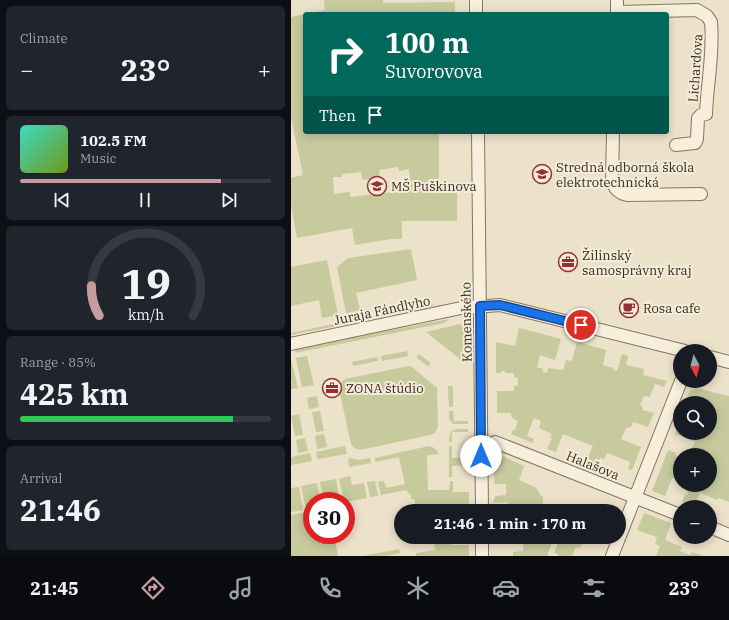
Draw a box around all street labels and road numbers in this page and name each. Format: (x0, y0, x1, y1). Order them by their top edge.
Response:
street label: Lichardova (685, 33, 706, 103)
street label: Komenského (457, 282, 476, 362)
street label: Juraja Fándlyho (332, 292, 432, 329)
street label: Halašova (564, 447, 622, 484)

